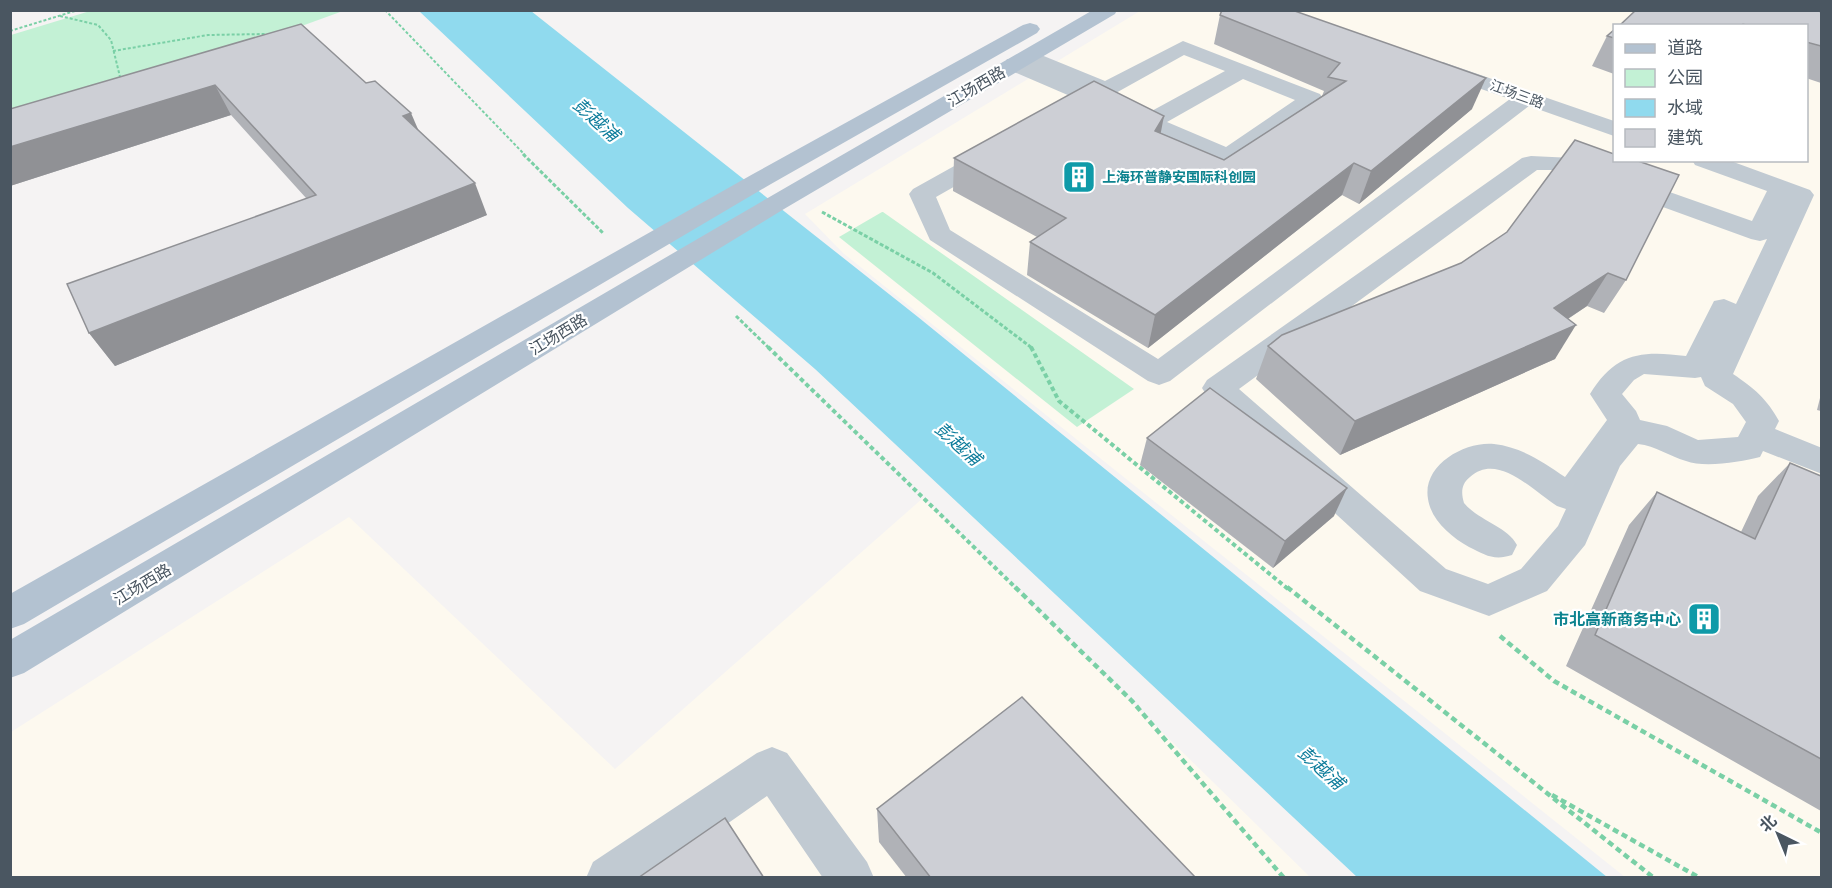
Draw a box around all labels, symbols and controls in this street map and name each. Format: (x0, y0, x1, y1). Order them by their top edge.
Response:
legend (1613, 24, 1808, 162)
text: 道路 (1667, 35, 1703, 59)
street label: 江场西路 (943, 60, 1009, 112)
text: 公园 (1667, 65, 1703, 89)
street label: 江场三路 (1488, 75, 1547, 112)
water label: 彭越浦 (569, 92, 627, 148)
text: 水域 (1667, 95, 1703, 119)
text: 建筑 (1667, 125, 1703, 149)
building icon: 上海环普静安国际科创园 (1061, 159, 1097, 195)
place label: 上海环普静安国际科创园 (1102, 167, 1256, 186)
street label: 江场西路 (525, 308, 591, 360)
water label: 彭越浦 (931, 416, 989, 472)
street label: 江场西路 (109, 558, 175, 610)
building icon: 市北高新商务中心 (1686, 601, 1722, 637)
place label: 市北高新商务中心 (1553, 608, 1681, 630)
water label: 彭越浦 (1294, 740, 1352, 796)
north arrow (1748, 804, 1808, 864)
text: 北 (1754, 810, 1781, 837)

